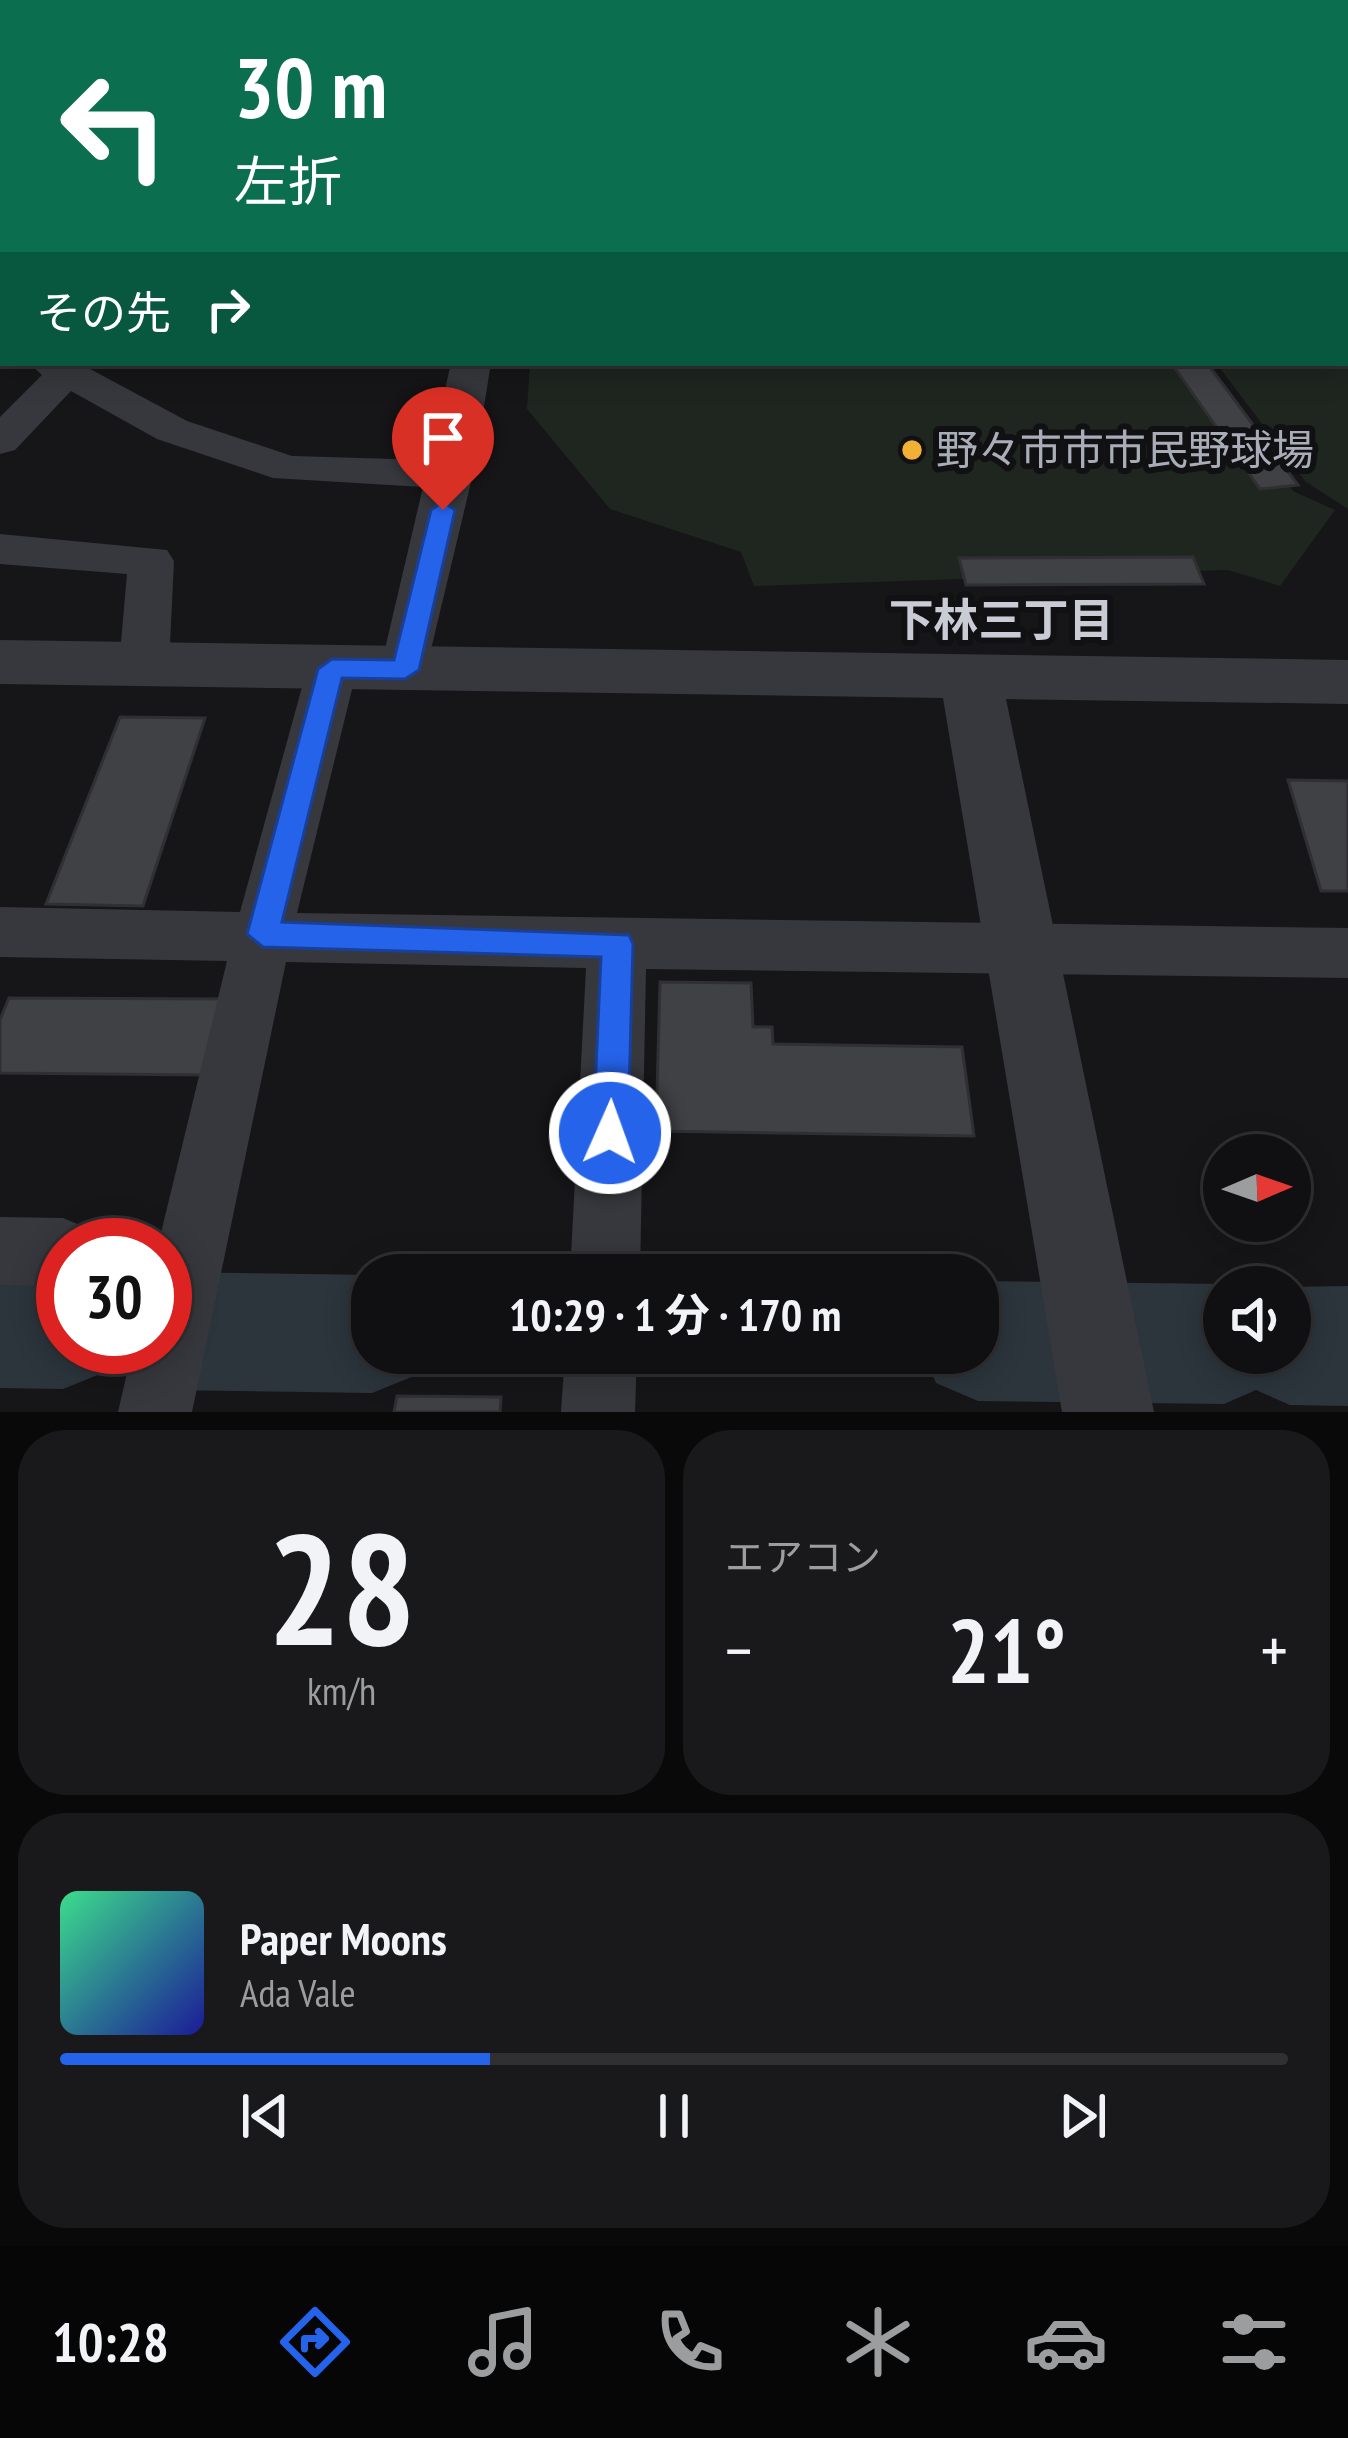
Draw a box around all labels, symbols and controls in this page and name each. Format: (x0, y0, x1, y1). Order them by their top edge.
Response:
text: 30 m (234, 32, 387, 141)
icon: left (36, 48, 192, 204)
text: 左折 (234, 146, 342, 216)
icon: right (195, 276, 261, 342)
text: その先 (36, 283, 171, 341)
pin (392, 387, 494, 510)
icon: arrive (410, 405, 476, 471)
place label: 野々市市市民野球場 (936, 422, 1314, 477)
marker: 野々市市市民野球場 (899, 437, 925, 463)
district label: 下林三丁目 (888, 590, 1114, 648)
position arrow (547, 1070, 673, 1196)
north arrow (1203, 1134, 1311, 1242)
map controls (1203, 1134, 1311, 1374)
speed limit sign: 30 (36, 1218, 192, 1374)
button: sound (1203, 1266, 1311, 1374)
text: 10:29 · 1 分 · 170 m (509, 1285, 841, 1343)
text: 28 (267, 1486, 416, 1688)
text: エアコン (725, 1531, 881, 1582)
text: 21° (947, 1591, 1066, 1708)
text: − (725, 1607, 752, 1692)
text: + (1261, 1607, 1288, 1692)
text: km/h (307, 1665, 376, 1716)
text: Paper Moons (240, 1909, 447, 1967)
text: Ada Vale (240, 1967, 356, 2018)
icon: previous (232, 2083, 298, 2149)
icon: pause (641, 2083, 707, 2149)
icon: next (1050, 2083, 1116, 2149)
icon: directions (273, 2300, 357, 2384)
icon: music (461, 2300, 545, 2384)
icon: phone (648, 2300, 732, 2384)
icon: climate (836, 2300, 920, 2384)
icon: car (1024, 2300, 1108, 2384)
icon: filters (1212, 2300, 1296, 2384)
text: 10:28 (52, 2307, 169, 2377)

